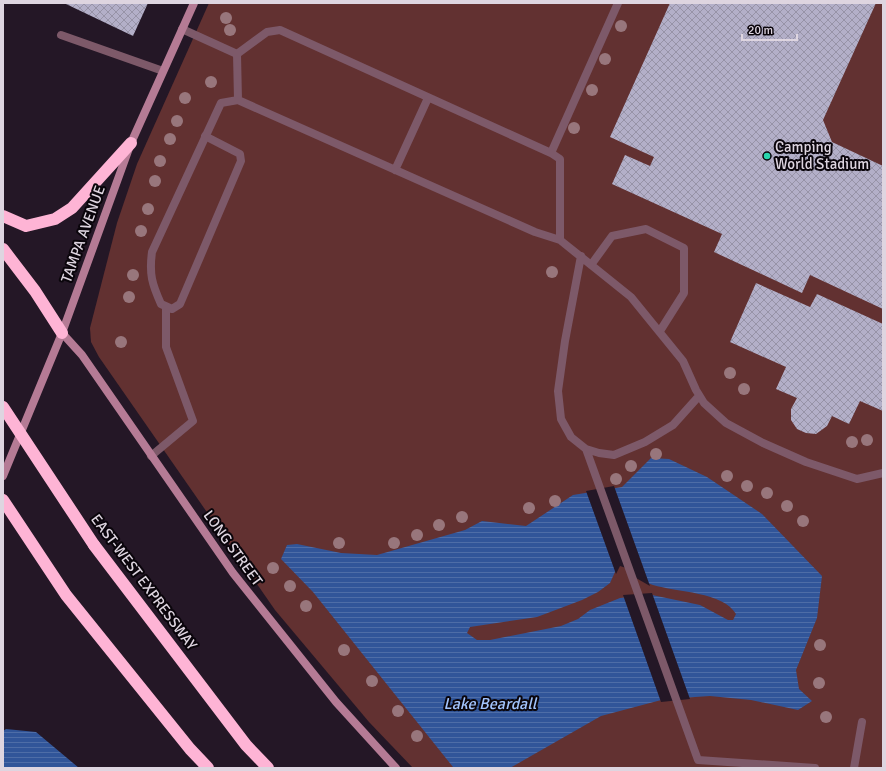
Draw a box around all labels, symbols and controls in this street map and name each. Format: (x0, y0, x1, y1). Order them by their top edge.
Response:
scale bar (742, 16, 797, 42)
text: 20 m (748, 23, 773, 38)
place label: Camping World Stadium (775, 138, 869, 173)
marker: Camping World Stadium (762, 151, 772, 161)
street label: TAMPA AVENUE (57, 183, 109, 285)
street label: LONG STREET (200, 507, 267, 590)
street label: EAST-WEST EXPRESSWAY (87, 511, 201, 654)
water label: Lake Beardall (444, 694, 538, 714)

